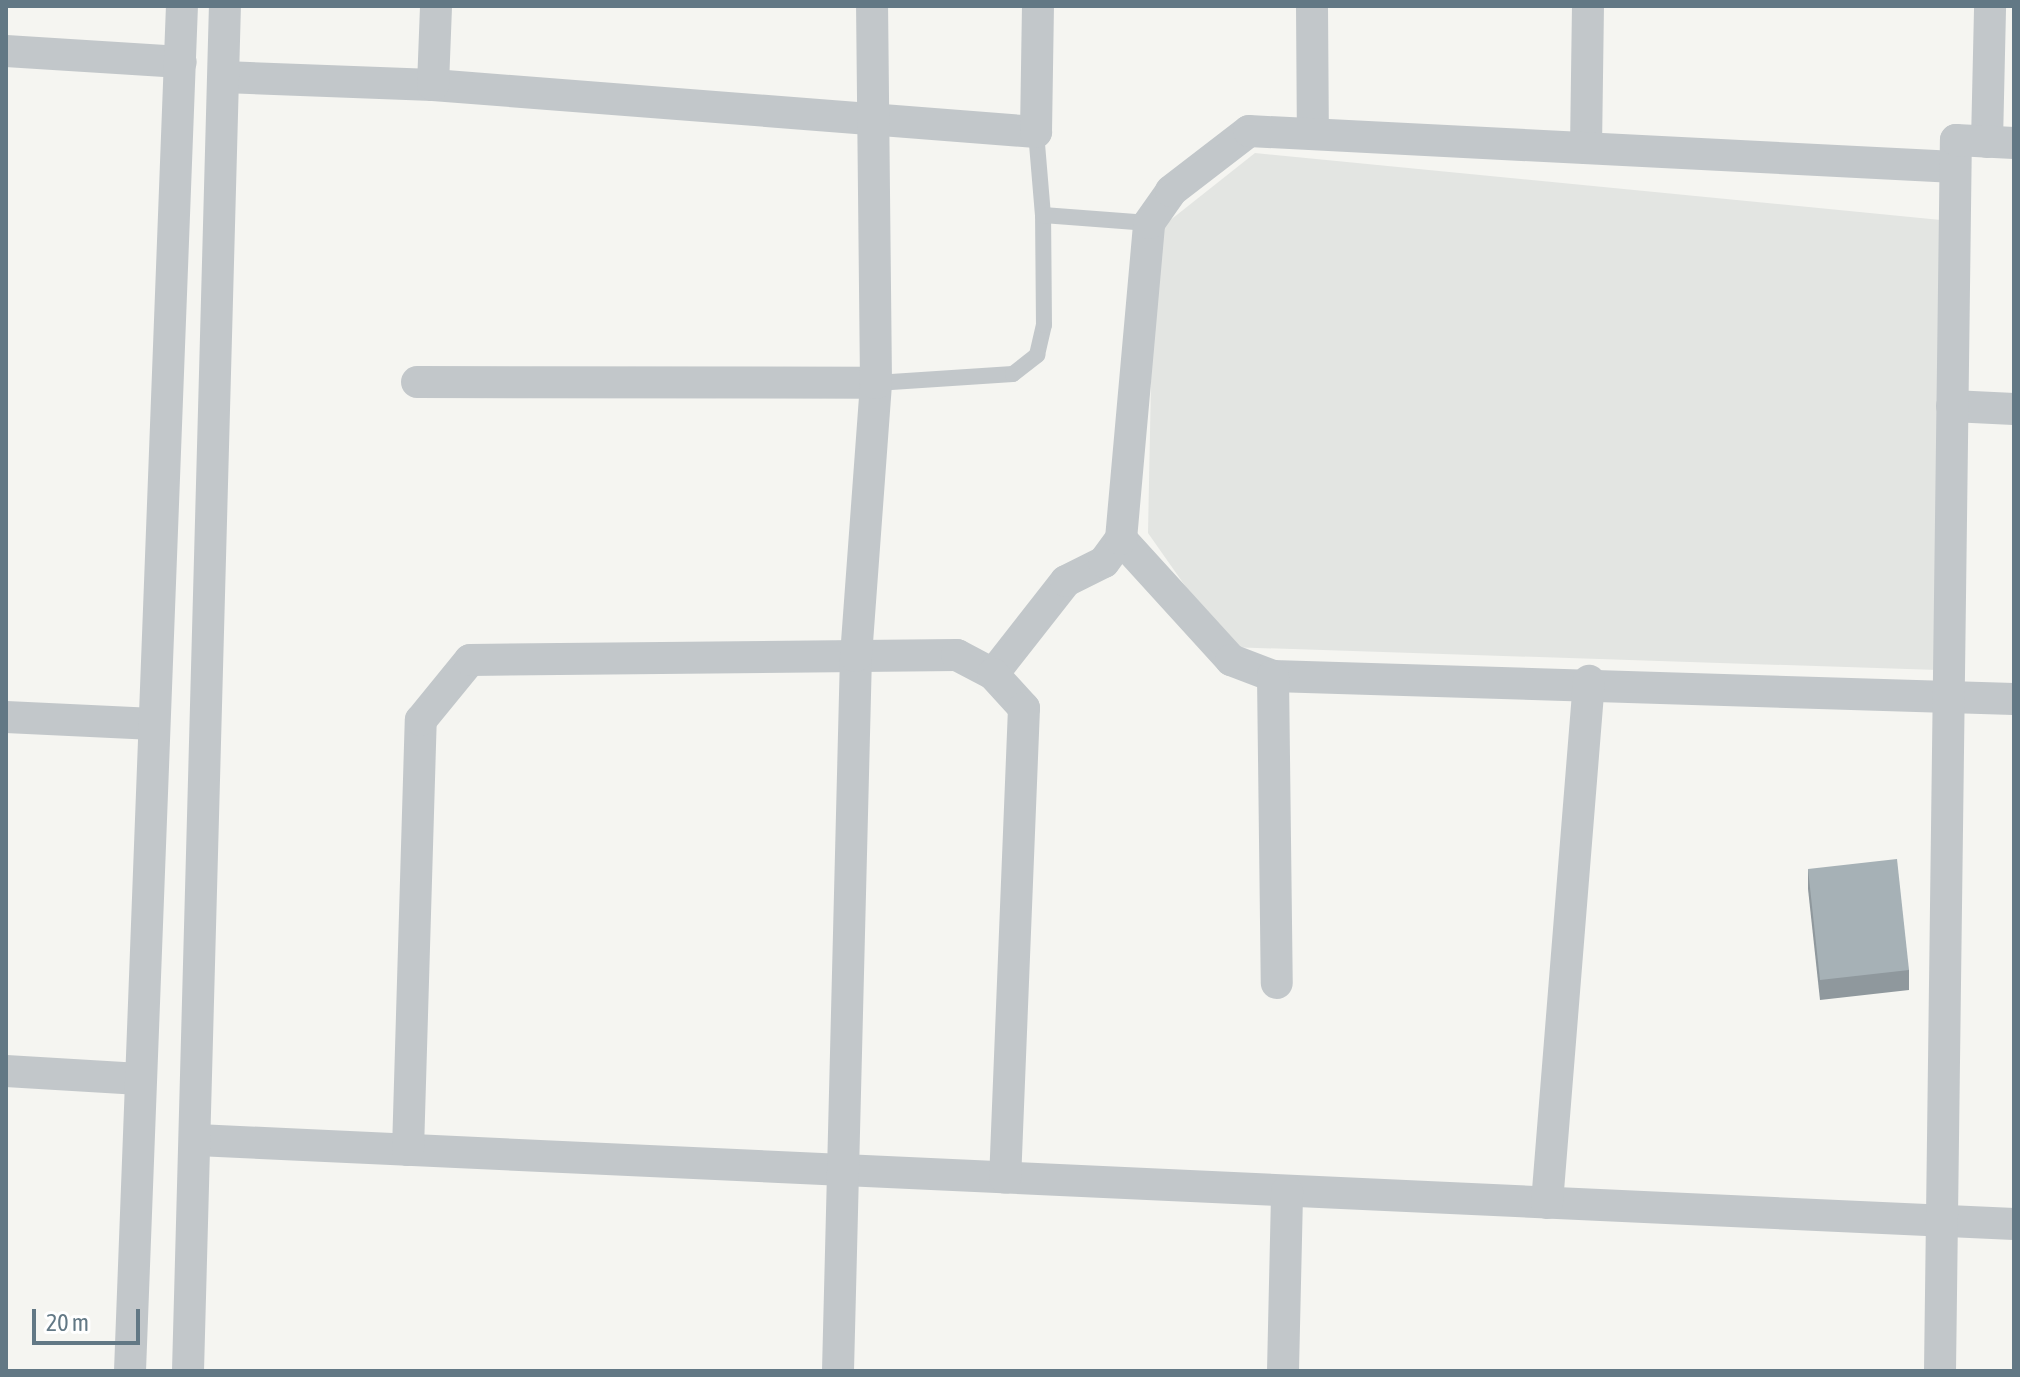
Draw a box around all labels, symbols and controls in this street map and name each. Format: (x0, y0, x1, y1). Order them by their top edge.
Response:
scale bar (36, 1293, 144, 1343)
text: 20 m (46, 1309, 89, 1336)

